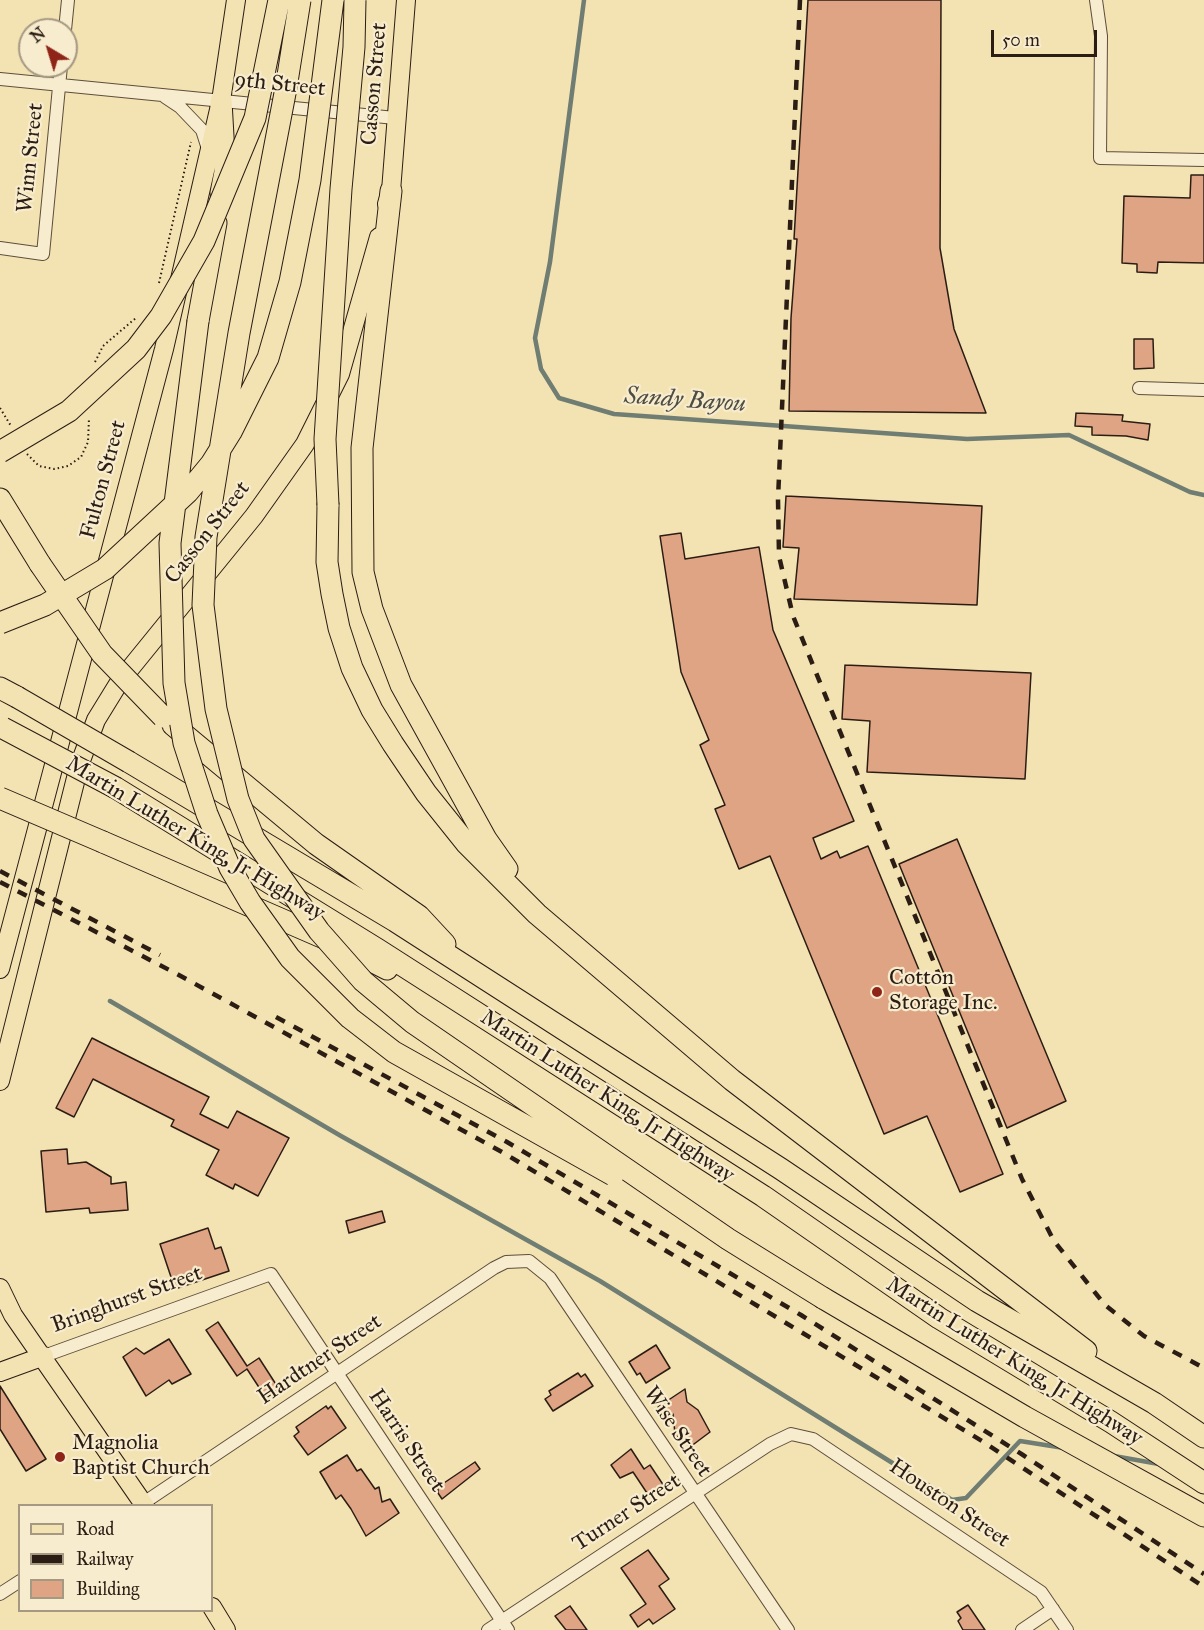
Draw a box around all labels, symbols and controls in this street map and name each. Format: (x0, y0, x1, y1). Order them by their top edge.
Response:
north arrow (18, 18, 78, 78)
scale bar (994, 18, 1100, 56)
street label: Casson Street (356, 22, 394, 146)
text: N (27, 23, 49, 47)
text: 50 m (1002, 29, 1040, 51)
street label: 9th Street (233, 67, 327, 103)
street label: Winn Street (12, 102, 50, 214)
water label: Sandy Bayou (623, 382, 747, 420)
street label: Fulton Street (75, 418, 133, 542)
street label: Casson Street (160, 476, 256, 590)
street label: Martin Luther King, Jr Highway (61, 751, 329, 927)
place label: Cotton Storage Inc. (889, 966, 998, 1017)
marker: Cotton Storage Inc. (870, 985, 884, 999)
street label: Martin Luther King, Jr Highway (475, 1005, 739, 1189)
street label: Bringhurst Street (48, 1261, 206, 1339)
street label: Martin Luther King, Jr Highway (881, 1272, 1147, 1452)
street label: Hardtner Street (253, 1309, 387, 1411)
street label: Wise Street (637, 1382, 717, 1482)
street label: Harris Street (362, 1385, 450, 1497)
place label: Magnolia Baptist Church (72, 1431, 210, 1482)
marker: Magnolia Baptist Church (53, 1450, 67, 1464)
street label: Houston Street (884, 1454, 1014, 1554)
street label: Turner Street (568, 1468, 686, 1558)
legend (18, 1504, 213, 1612)
text: Road (76, 1518, 114, 1540)
text: Railway (76, 1548, 133, 1570)
text: Building (76, 1578, 139, 1600)

